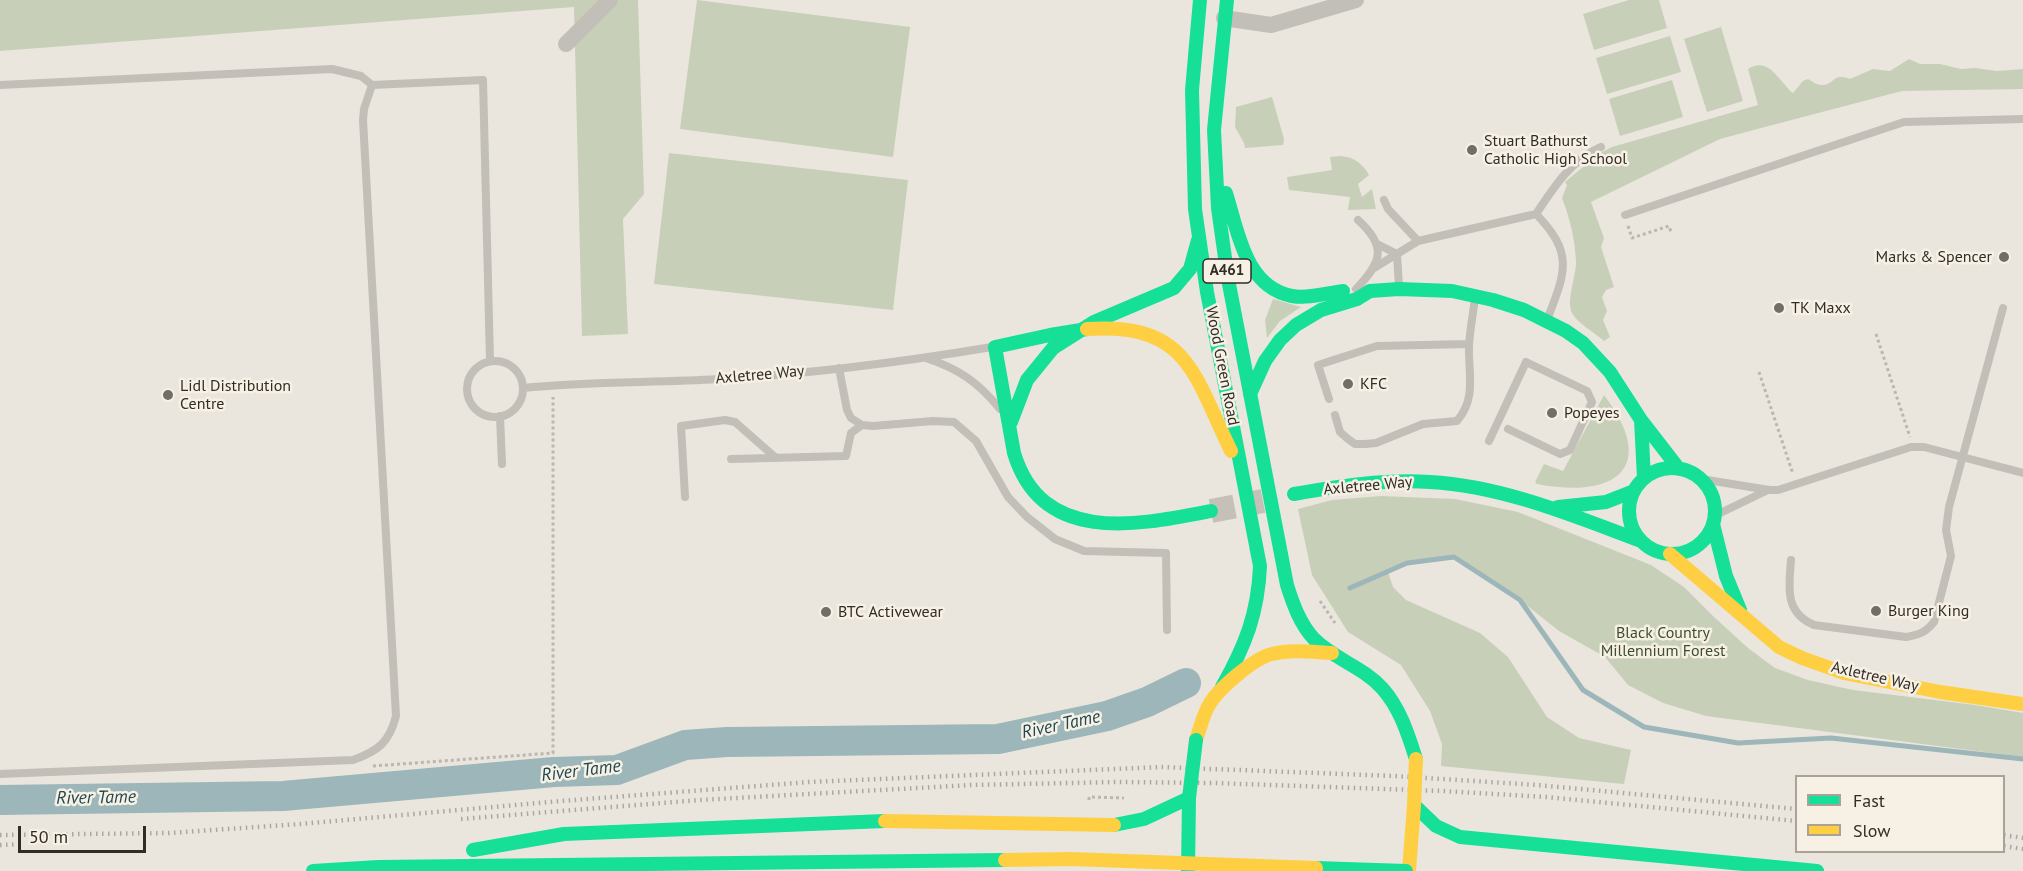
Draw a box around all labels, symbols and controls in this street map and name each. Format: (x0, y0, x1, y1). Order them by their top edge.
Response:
place label: Stuart Bathurst Catholic High School (1484, 131, 1627, 169)
marker: Stuart Bathurst Catholic High School (1465, 143, 1479, 157)
place label: Marks & Spencer (1876, 247, 1992, 267)
marker: Marks & Spencer (1997, 250, 2011, 264)
road number: A461 (1203, 259, 1251, 283)
place label: TK Maxx (1791, 298, 1851, 318)
marker: TK Maxx (1772, 301, 1786, 315)
street label: Wood Green Road (1201, 305, 1243, 427)
street label: Axletree Way (715, 362, 805, 388)
place label: KFC (1360, 374, 1387, 394)
place label: Lidl Distribution Centre (180, 376, 291, 414)
marker: KFC (1341, 377, 1355, 391)
marker: Lidl Distribution Centre (161, 388, 175, 402)
place label: Popeyes (1564, 403, 1620, 423)
marker: Popeyes (1545, 406, 1559, 420)
street label: Axletree Way (1323, 473, 1413, 499)
place label: Burger King (1888, 601, 1969, 621)
place label: BTC Activewear (838, 602, 943, 622)
marker: Burger King (1869, 604, 1883, 618)
marker: BTC Activewear (819, 605, 833, 619)
park label: Black Country Millennium Forest (1601, 623, 1725, 661)
street label: Axletree Way (1829, 658, 1921, 696)
water label: River Tame (1020, 706, 1102, 744)
water label: River Tame (540, 755, 622, 787)
legend (1795, 775, 2005, 853)
water label: River Tame (56, 787, 136, 809)
text: Fast (1853, 789, 1885, 812)
scale bar (21, 814, 148, 852)
text: Slow (1853, 819, 1891, 842)
text: 50 m (29, 825, 68, 848)

